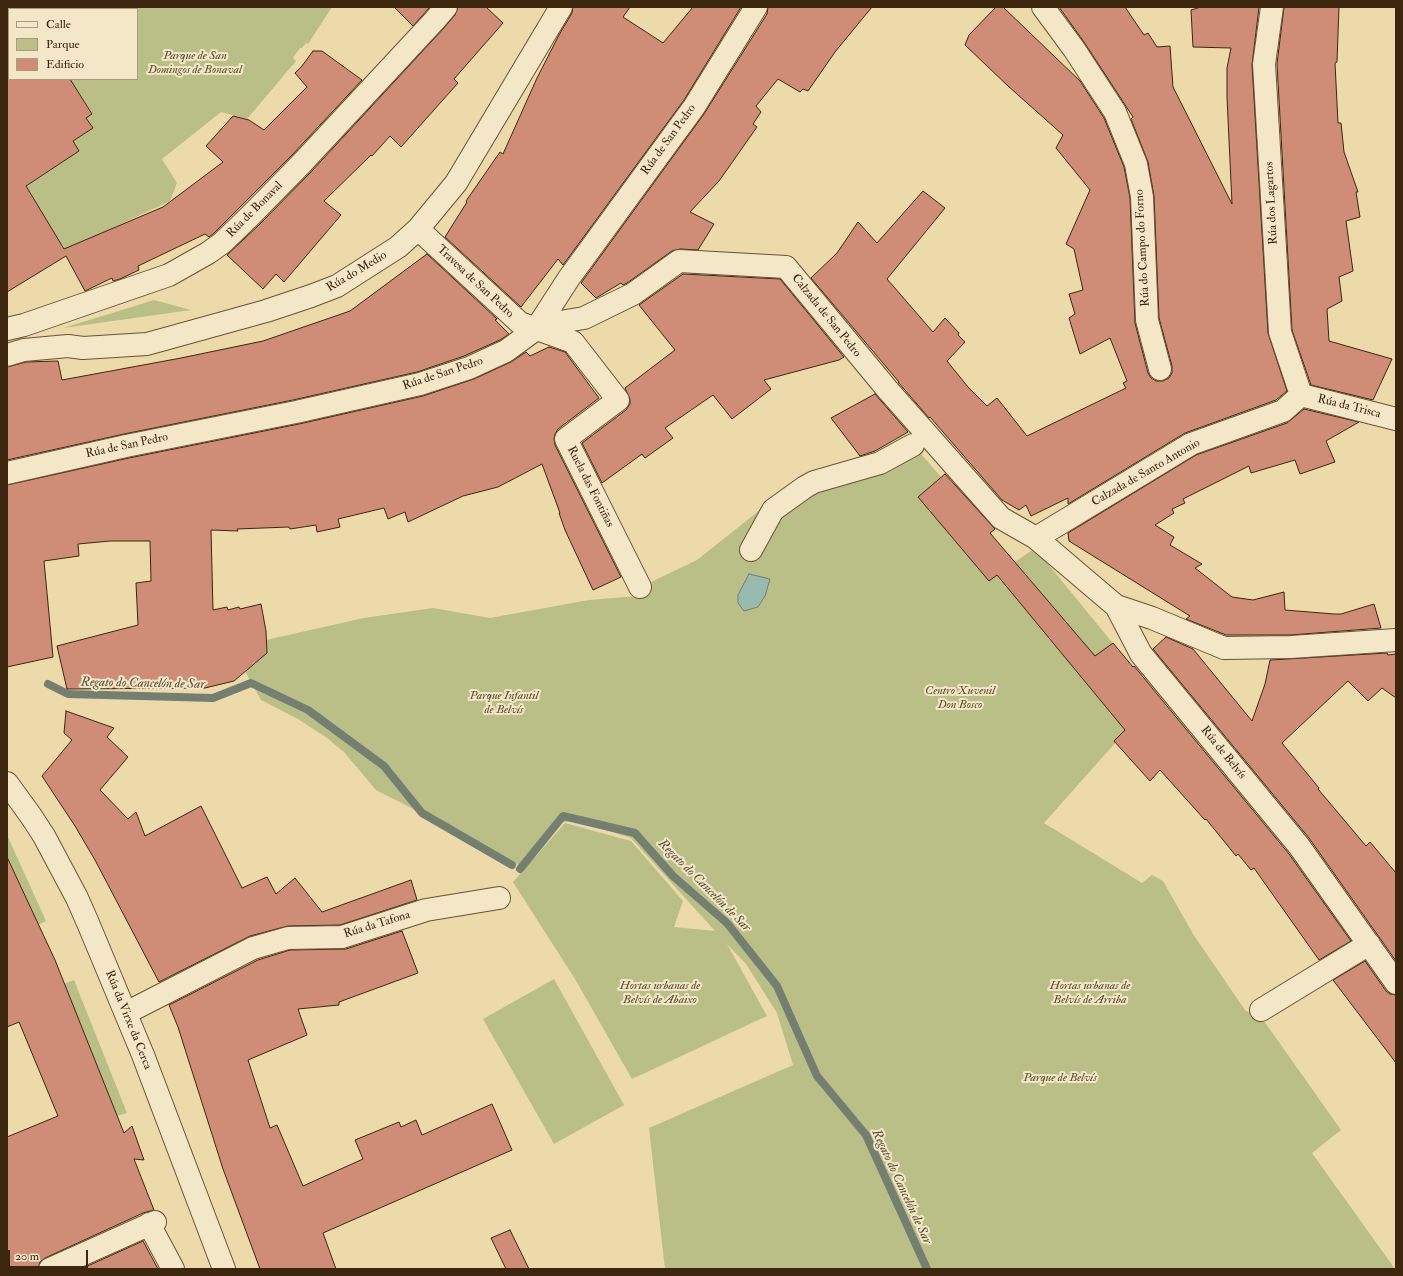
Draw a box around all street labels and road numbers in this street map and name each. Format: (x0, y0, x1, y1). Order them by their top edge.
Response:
street label: Rúa de San Pedro (639, 102, 699, 178)
street label: Rúa dos Lagartos (1263, 161, 1281, 245)
street label: Rúa de Bonaval (224, 179, 286, 241)
street label: Rúa do Campo do Forno (1133, 189, 1153, 307)
street label: Travesa de San Pedro (433, 243, 517, 321)
street label: Rúa do Medio (324, 248, 390, 296)
street label: Calzada de San Pedro (788, 272, 864, 360)
street label: Rúa de San Pedro (401, 354, 485, 394)
street label: Rúa da Trisca (1316, 392, 1382, 422)
street label: Rúa de San Pedro (85, 430, 169, 462)
street label: Calzada de Santo Antonio (1089, 436, 1203, 510)
street label: Ruela das Fontiñas (563, 444, 617, 530)
street label: Rúa de Belvís (1197, 724, 1249, 782)
street label: Rúa da Tafona (342, 908, 412, 942)
street label: Rúa da Virxe da Cerca (102, 968, 154, 1072)

